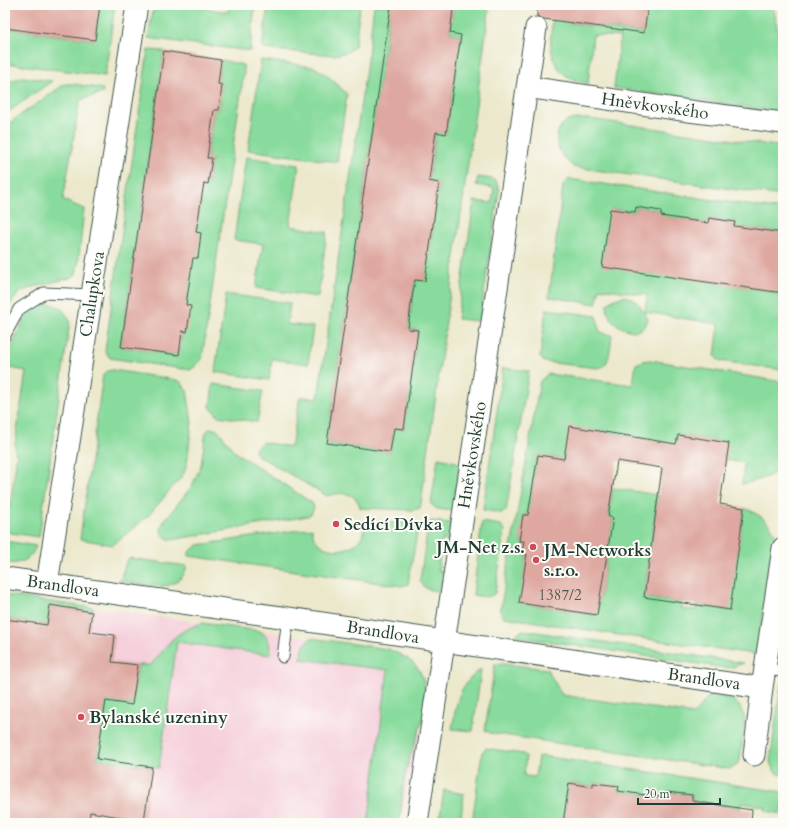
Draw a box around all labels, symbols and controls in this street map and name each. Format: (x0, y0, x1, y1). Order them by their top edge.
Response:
street label: Hněvkovského (600, 87, 710, 125)
street label: Chalupkova (74, 249, 110, 339)
street label: Hněvkovského (452, 400, 492, 510)
place label: Sedící Dívka (344, 513, 443, 536)
marker: Sedící Dívka (331, 519, 341, 529)
place label: JM-Net z.s. (433, 536, 525, 559)
place label: JM-Networks s.r.o. (541, 539, 651, 582)
marker: JM-Net z.s. (528, 542, 538, 552)
marker: JM-Networks s.r.o. (531, 555, 541, 565)
street label: Brandlova (25, 570, 102, 603)
house number: 1387/2 (538, 585, 582, 605)
street label: Brandlova (345, 615, 422, 649)
street label: Brandlova (666, 663, 743, 696)
place label: Bylanské uzeniny (89, 706, 228, 729)
marker: Bylanské uzeniny (76, 712, 86, 722)
scale bar (638, 780, 720, 806)
text: 20 m (644, 786, 671, 802)

